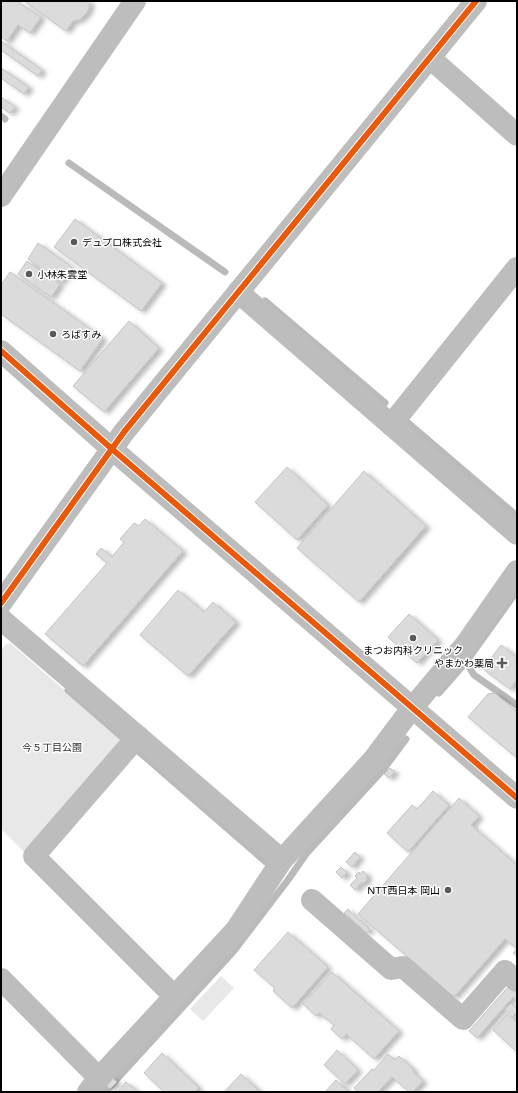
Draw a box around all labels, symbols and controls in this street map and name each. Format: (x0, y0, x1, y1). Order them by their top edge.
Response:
marker: デュプロ株式会社 (69, 237, 79, 247)
place label: デュプロ株式会社 (82, 237, 162, 249)
marker: 小林朱雲堂 (24, 269, 34, 279)
place label: 小林朱雲堂 (37, 269, 87, 281)
marker: ろばすみ (48, 329, 58, 339)
place label: ろばすみ (61, 329, 101, 341)
marker: まつお内科クリニック (408, 633, 418, 643)
place label: まつお内科クリニック (363, 645, 463, 657)
place label: やまかわ薬局 (434, 658, 494, 670)
marker: やまかわ薬局 (497, 658, 507, 668)
park label: 今５丁目公園 (22, 742, 82, 754)
place label: NTT西日本 岡山 (367, 885, 440, 897)
marker: NTT西日本 岡山 (443, 885, 453, 895)

